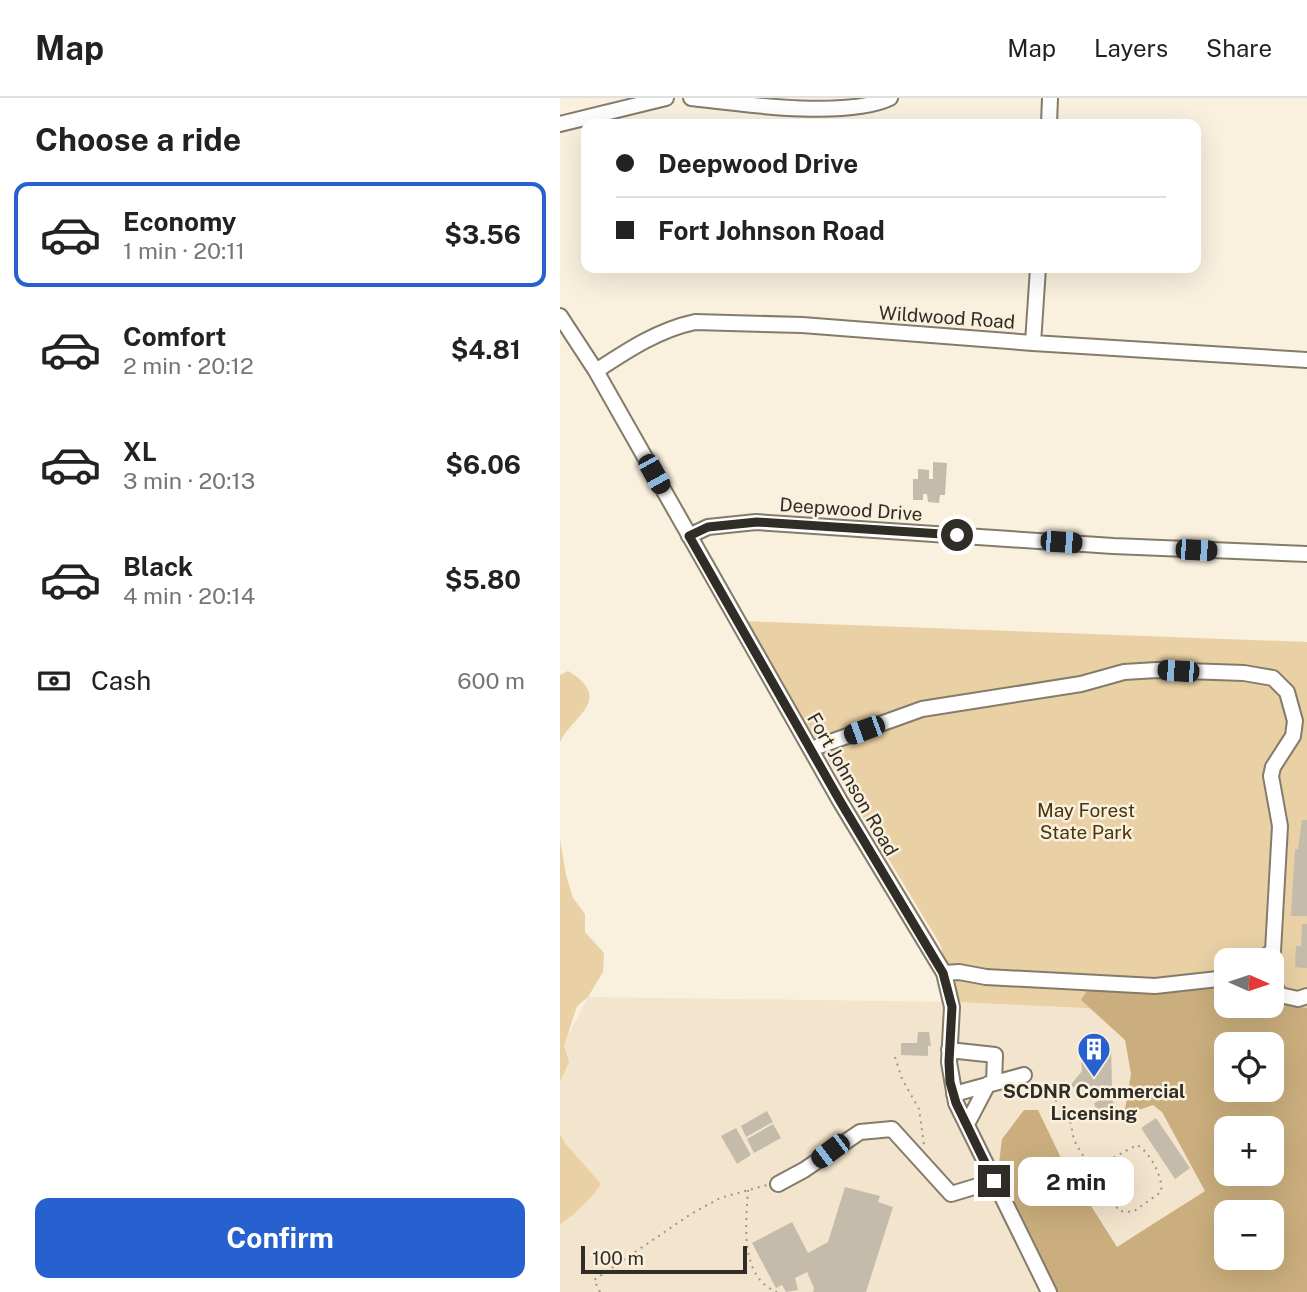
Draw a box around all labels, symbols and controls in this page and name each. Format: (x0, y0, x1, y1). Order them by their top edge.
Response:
text: Map (35, 29, 104, 67)
text: Map (1007, 34, 1056, 62)
text: Layers (1094, 34, 1168, 62)
text: Share (1206, 34, 1272, 62)
text: Choose a ride (35, 121, 241, 158)
text: Deepwood Drive (658, 148, 858, 179)
icon: car (39, 203, 102, 266)
text: Economy (123, 206, 236, 237)
text: Fort Johnson Road (658, 215, 885, 246)
text: $3.56 (444, 219, 521, 250)
text: 1 min · 20:11 (123, 237, 245, 264)
street label: Wildwood Road (878, 301, 1016, 333)
icon: car (39, 318, 102, 381)
text: Comfort (123, 321, 226, 352)
text: $4.81 (451, 334, 521, 365)
text: 2 min · 20:12 (123, 352, 254, 379)
icon: car (39, 433, 102, 496)
text: XL (123, 436, 157, 467)
text: $6.06 (445, 449, 521, 480)
car (635, 451, 674, 497)
text: 3 min · 20:13 (123, 467, 255, 494)
street label: Deepwood Drive (779, 493, 923, 525)
route start (941, 519, 973, 551)
car (1040, 530, 1083, 554)
car (1175, 538, 1218, 562)
icon: car (39, 548, 102, 611)
text: Black (123, 551, 193, 582)
text: $5.80 (445, 564, 521, 595)
text: 4 min · 20:14 (123, 582, 255, 609)
car (1157, 659, 1200, 683)
icon: cash (35, 662, 73, 700)
text: Cash (91, 665, 151, 696)
text: 600 m (457, 667, 525, 694)
street label: Fort Johnson Road (803, 708, 903, 860)
car (841, 713, 888, 747)
park label: May Forest State Park (1037, 799, 1135, 843)
north arrow (1214, 948, 1284, 1018)
map controls (1214, 948, 1284, 1270)
building icon: SCDNR Commercial Licensing (1075, 1030, 1113, 1079)
button: locate (1214, 1032, 1284, 1102)
place label: SCDNR Commercial Licensing (1003, 1080, 1185, 1124)
button: + (1214, 1116, 1284, 1186)
car (807, 1130, 854, 1172)
callout: 2 min (1018, 1156, 1134, 1206)
route end (978, 1165, 1010, 1197)
text: 2 min (1046, 1168, 1106, 1195)
button: Confirm (35, 1198, 525, 1278)
button: − (1214, 1200, 1284, 1270)
scale bar (581, 1243, 747, 1275)
text: 100 m (592, 1247, 644, 1269)

